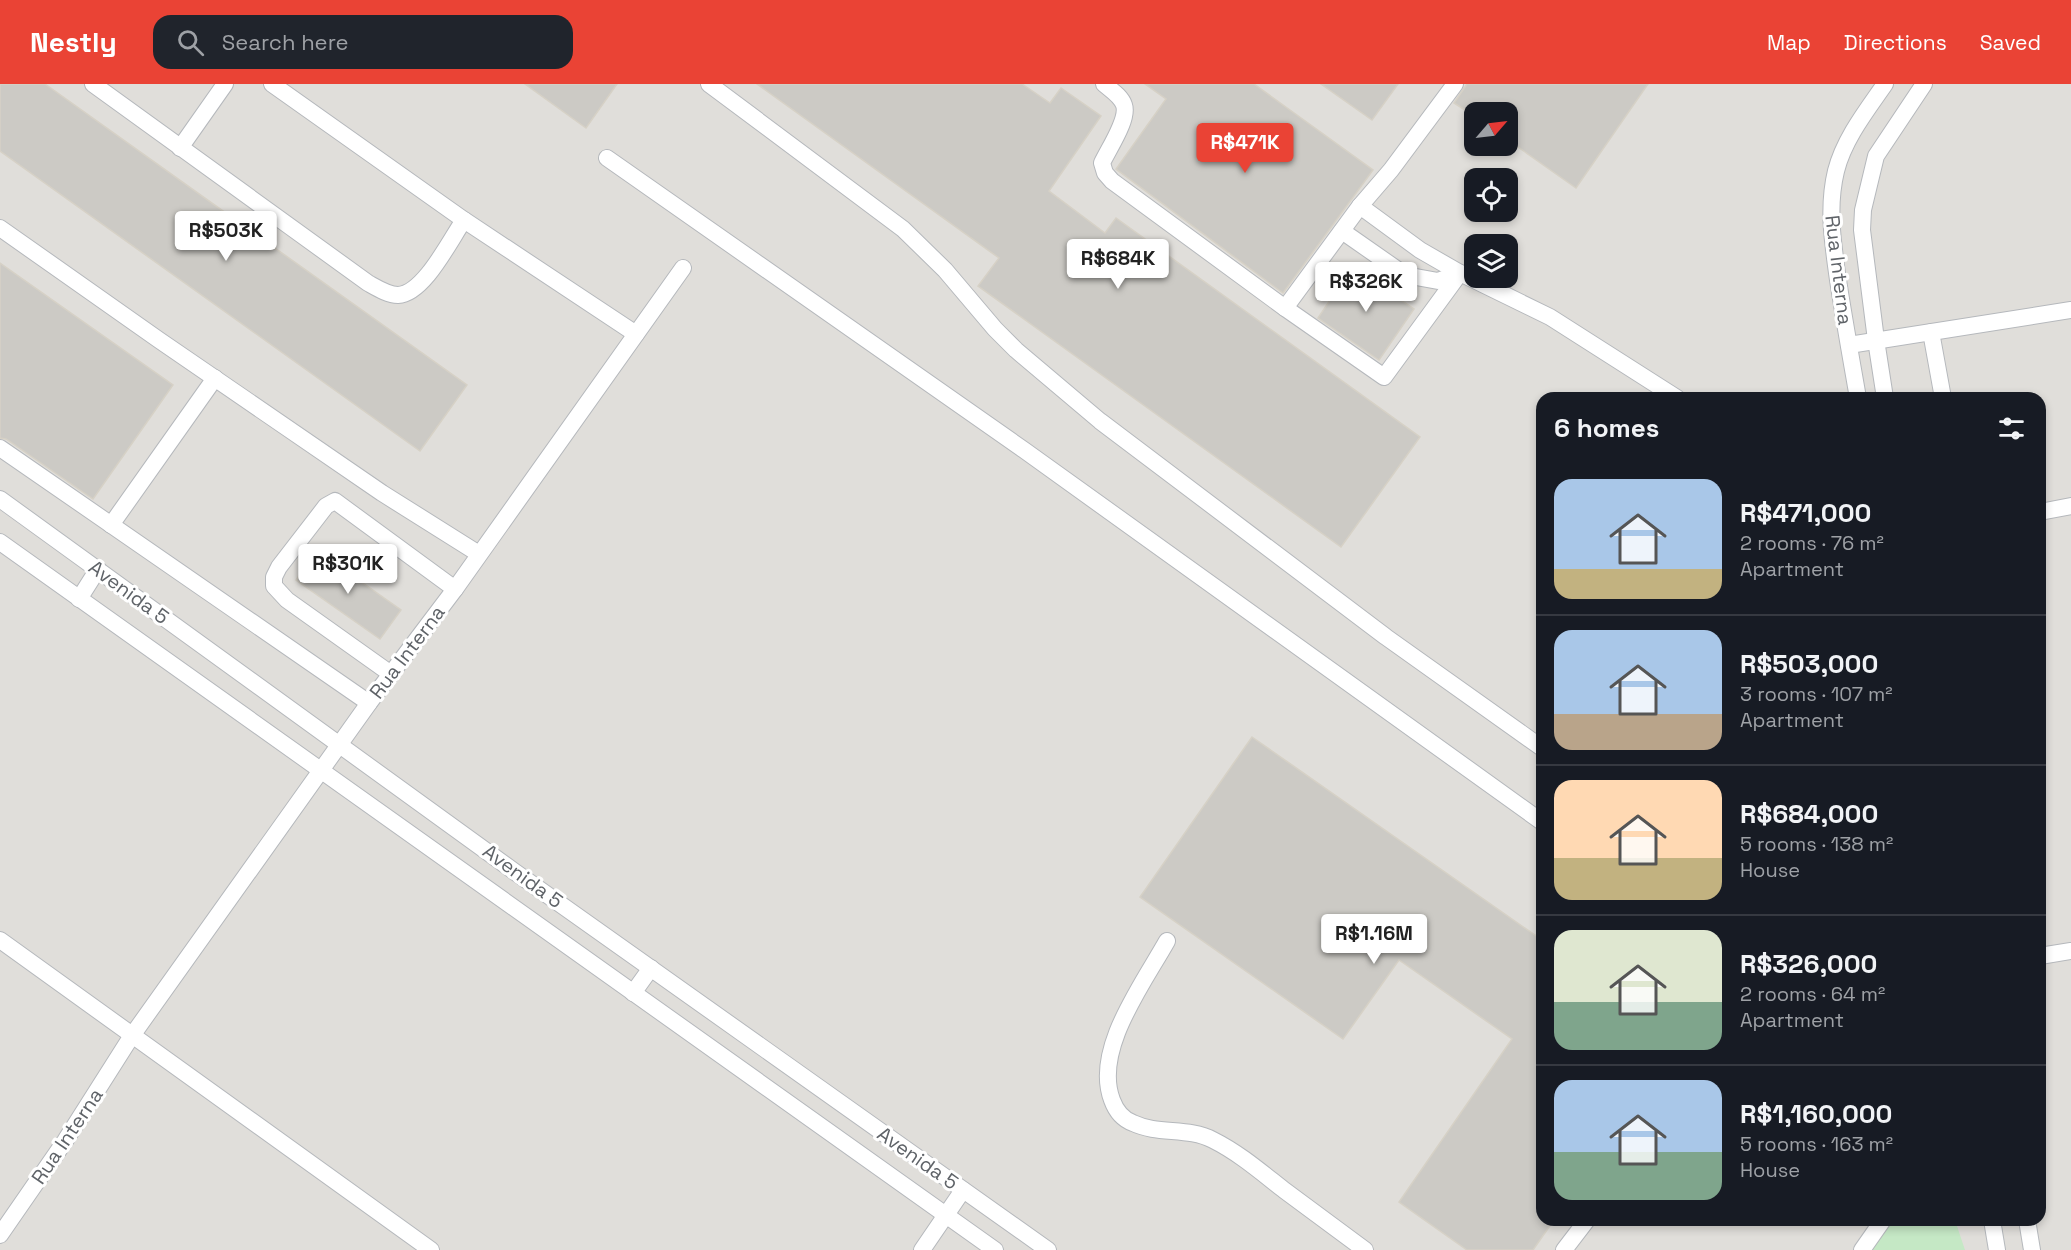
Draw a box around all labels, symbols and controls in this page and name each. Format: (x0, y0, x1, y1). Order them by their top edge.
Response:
search box (153, 15, 573, 69)
text: Nestly (30, 24, 117, 60)
icon: search (174, 26, 207, 59)
text: Search here (222, 28, 349, 56)
text: Map (1767, 29, 1811, 56)
text: Directions (1844, 29, 1947, 56)
text: Saved (1980, 29, 2041, 56)
north arrow (1464, 102, 1518, 156)
map controls (1464, 102, 1518, 288)
pin: R$471K (1196, 123, 1294, 174)
text: R$471K (1210, 129, 1280, 155)
button: locate (1464, 168, 1518, 222)
pin: R$503K (177, 211, 275, 262)
street label: Rua Interna (1819, 214, 1859, 326)
text: R$503K (189, 217, 263, 243)
button: layers (1464, 234, 1518, 288)
pin: R$684K (1069, 239, 1167, 290)
text: R$684K (1081, 245, 1155, 271)
pin: R$326K (1317, 262, 1415, 313)
text: R$326K (1329, 268, 1403, 294)
text: 6 homes (1554, 411, 1659, 445)
icon: filters (1995, 412, 2028, 445)
text: R$471,000 (1740, 496, 1871, 530)
icon: home (1602, 503, 1674, 575)
text: 2 rooms · 76 m² (1740, 530, 1884, 556)
pin: R$301K (299, 544, 397, 595)
text: R$301K (312, 550, 384, 576)
street label: Avenida 5 (84, 554, 174, 630)
text: Apartment (1740, 556, 1844, 582)
street label: Rua Interna (363, 600, 451, 704)
text: R$503,000 (1740, 647, 1878, 681)
icon: home (1602, 654, 1674, 726)
text: 3 rooms · 107 m² (1740, 681, 1893, 707)
text: Apartment (1740, 707, 1844, 733)
text: R$684,000 (1740, 797, 1878, 831)
icon: home (1602, 804, 1674, 876)
text: 5 rooms · 138 m² (1740, 831, 1893, 857)
street label: Avenida 5 (478, 838, 568, 914)
text: House (1740, 857, 1800, 883)
pin: R$1.16M (1319, 914, 1429, 965)
text: R$1.16M (1335, 920, 1413, 946)
text: R$326,000 (1740, 947, 1877, 981)
icon: home (1602, 954, 1674, 1026)
text: 2 rooms · 64 m² (1740, 981, 1885, 1007)
text: Apartment (1740, 1007, 1844, 1033)
street label: Rua Interna (25, 1083, 109, 1189)
text: R$1,160,000 (1740, 1097, 1892, 1131)
icon: home (1602, 1104, 1674, 1176)
street label: Avenida 5 (872, 1121, 964, 1195)
text: 5 rooms · 163 m² (1740, 1131, 1893, 1157)
text: House (1740, 1157, 1800, 1183)

